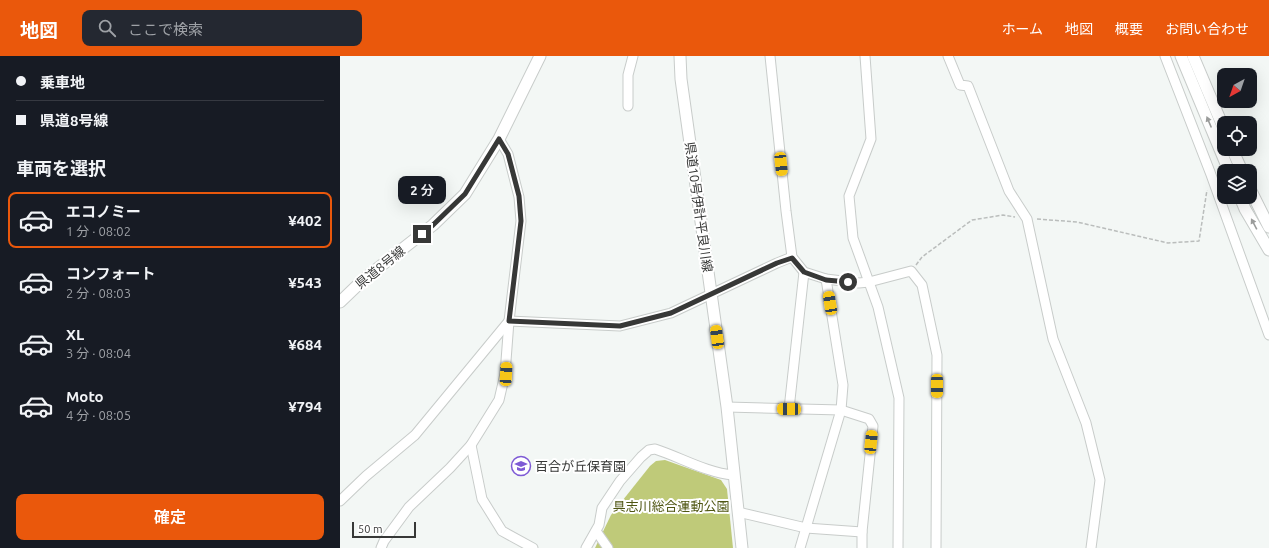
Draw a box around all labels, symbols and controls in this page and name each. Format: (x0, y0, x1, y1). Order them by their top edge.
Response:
search box (82, 10, 362, 46)
icon: search (96, 17, 118, 39)
text: 地図 (20, 19, 58, 41)
text: ここで検索 (128, 21, 203, 38)
text: ホーム (1001, 21, 1043, 37)
text: 地図 (1065, 21, 1093, 37)
text: 概要 (1115, 21, 1143, 37)
text: お問い合わせ (1165, 21, 1249, 37)
north arrow (1217, 68, 1257, 108)
map controls (1217, 68, 1257, 204)
text: 乗車地 (40, 74, 85, 91)
text: 県道8号線 (40, 112, 108, 129)
button: locate (1217, 116, 1257, 156)
one-way arrow (1206, 117, 1212, 128)
street label: 県道10号伊計平良川線 (683, 141, 715, 273)
car (774, 151, 788, 177)
text: 車両を選択 (16, 158, 106, 178)
button: layers (1217, 164, 1257, 204)
callout: 2 分 (398, 176, 446, 204)
text: 2 分 (410, 183, 434, 197)
icon: car (18, 202, 54, 238)
text: エコノミー (66, 203, 141, 220)
text: ¥402 (288, 212, 322, 229)
one-way arrow (1250, 218, 1257, 230)
text: 1 分 · 08:02 (66, 224, 131, 238)
route end (413, 225, 431, 243)
street label: 県道8号線 (353, 243, 407, 291)
icon: car (18, 264, 54, 300)
text: コンフォート (66, 265, 156, 282)
route start (839, 273, 857, 291)
text: ¥543 (288, 274, 322, 291)
text: 2 分 · 08:03 (66, 286, 131, 300)
car (822, 290, 838, 316)
car (709, 324, 725, 350)
icon: car (18, 326, 54, 362)
text: XL (66, 326, 84, 343)
text: ¥684 (288, 336, 322, 353)
text: 3 分 · 08:04 (66, 346, 131, 360)
car (499, 362, 513, 386)
car (931, 374, 943, 398)
icon: car (18, 388, 54, 424)
text: Moto (66, 388, 104, 405)
text: ¥794 (288, 398, 322, 415)
car (777, 403, 801, 415)
text: 4 分 · 08:05 (66, 408, 131, 422)
car (864, 429, 878, 455)
school or university icon: 百合が丘保育園 (510, 455, 532, 477)
place label: 百合が丘保育園 (535, 459, 626, 473)
button: 確定 (16, 494, 324, 540)
park label: 具志川総合運動公園 (612, 499, 730, 513)
scale bar (352, 520, 416, 539)
text: 50 m (358, 523, 382, 535)

